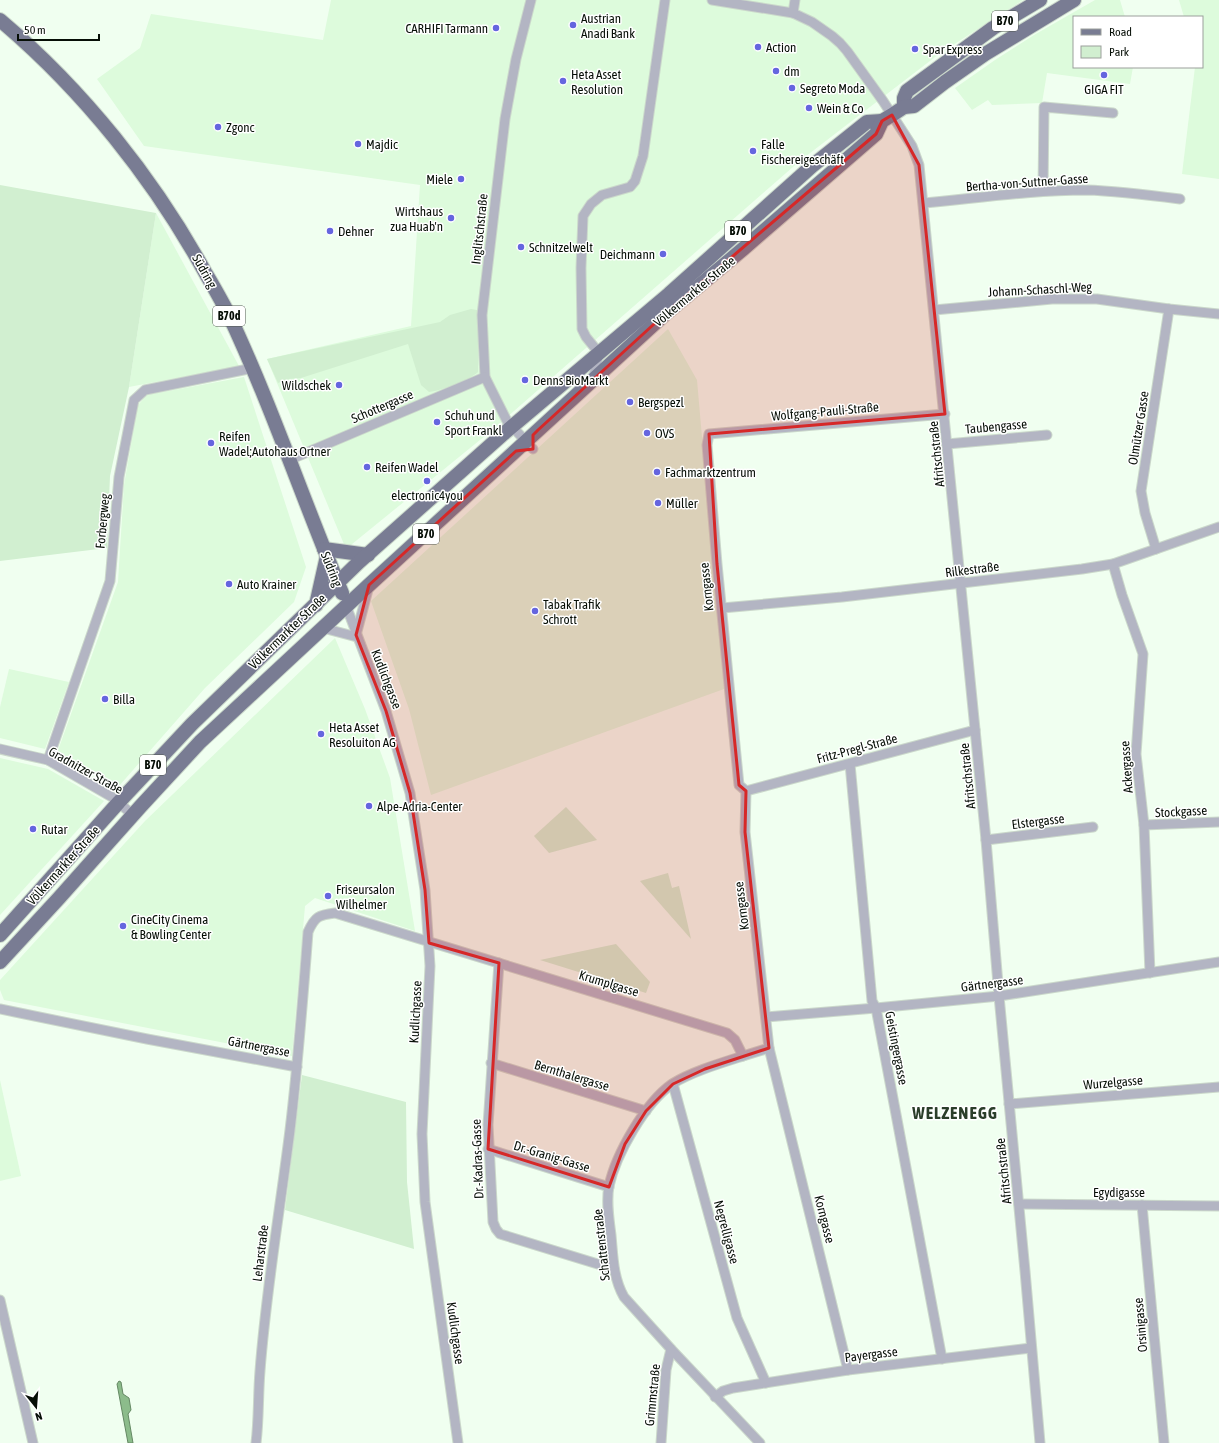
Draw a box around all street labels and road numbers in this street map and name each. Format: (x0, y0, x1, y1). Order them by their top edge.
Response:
road number: B70 (992, 11, 1018, 31)
street label: Bertha-von-Suttner-Gasse (965, 171, 1089, 194)
street label: Inglitschstraße (468, 193, 491, 265)
road number: B70 (725, 221, 751, 241)
street label: Südring (189, 252, 220, 291)
street label: Völkermarkter Straße (651, 253, 738, 330)
street label: Johann-Schaschl-Weg (988, 279, 1093, 300)
road number: B70d (213, 306, 245, 326)
street label: Schottergasse (349, 387, 416, 426)
street label: Olmützer Gasse (1125, 390, 1152, 466)
street label: Wolfgang-Pauli-Straße (771, 399, 879, 424)
street label: Taubengasse (965, 416, 1028, 437)
street label: Afritschstraße (926, 420, 947, 488)
street label: Forbergweg (93, 493, 112, 549)
road number: B70 (413, 524, 439, 544)
street label: Südring (318, 549, 346, 589)
street label: Rilkestraße (944, 559, 1000, 580)
street label: Korngasse (696, 562, 717, 612)
street label: Völkermarkter Straße (246, 591, 329, 672)
street label: Kudlichgasse (368, 647, 405, 711)
street label: Fritz-Pregl-Straße (815, 731, 899, 766)
street label: Ackergasse (1117, 740, 1136, 794)
street label: Afritschstraße (957, 742, 978, 810)
street label: Gradnitzer Straße (46, 744, 126, 797)
road number: B70 (140, 755, 166, 775)
street label: Stockgasse (1155, 803, 1208, 820)
street label: Elstergasse (1011, 811, 1065, 832)
street label: Völkermarkter Straße (24, 822, 103, 908)
street label: Korngasse (731, 881, 752, 931)
street label: Krumplgasse (577, 967, 641, 1000)
street label: Gärtnergasse (960, 972, 1024, 995)
street label: Kudlichgasse (406, 980, 425, 1044)
street label: Geistingergasse (882, 1010, 911, 1086)
street label: Gärtnergasse (227, 1033, 291, 1060)
street label: Bernthalergasse (533, 1057, 611, 1094)
street label: Wurzelgasse (1083, 1072, 1143, 1093)
street label: Dr.-Kadras-Gasse (469, 1119, 486, 1199)
street label: Afritschstraße (993, 1137, 1014, 1205)
street label: Dr.-Granig-Gasse (512, 1138, 592, 1175)
street label: Egydigasse (1093, 1185, 1145, 1200)
street label: Korngasse (811, 1194, 838, 1245)
street label: Negrelligasse (711, 1199, 742, 1266)
street label: Schattenstraße (590, 1208, 613, 1282)
street label: Leharstraße (250, 1224, 271, 1282)
street label: Orsinigasse (1131, 1297, 1150, 1353)
street label: Kudlichgasse (444, 1301, 467, 1365)
street label: Payergasse (844, 1344, 898, 1365)
street label: Grimmstraße (642, 1363, 663, 1427)

